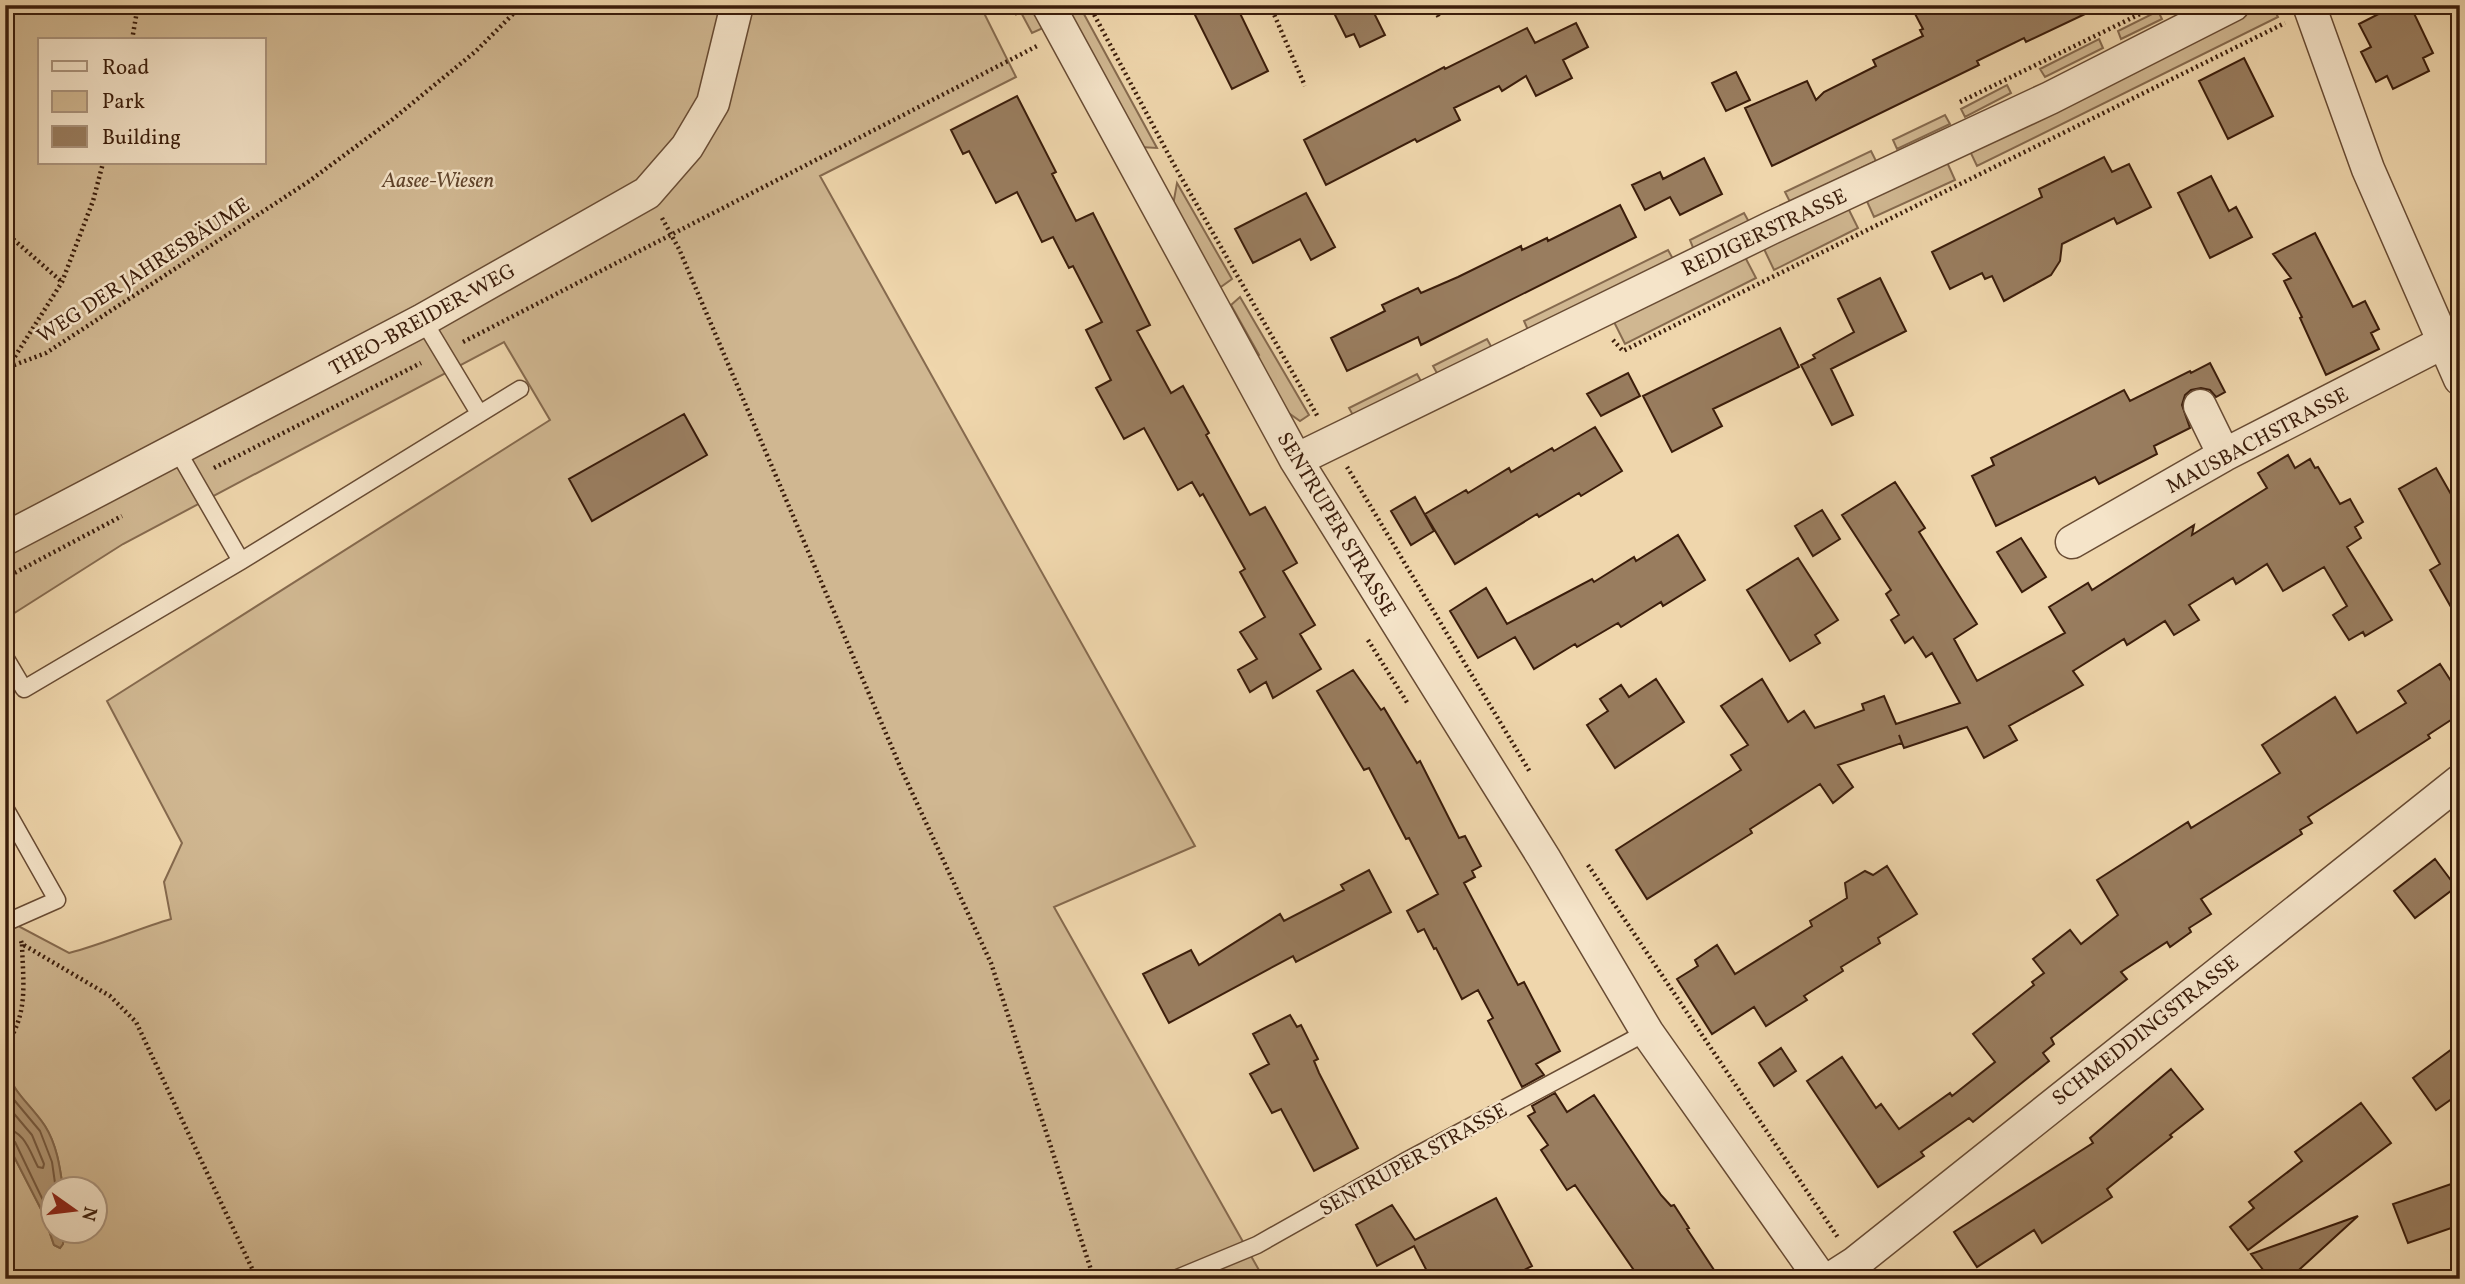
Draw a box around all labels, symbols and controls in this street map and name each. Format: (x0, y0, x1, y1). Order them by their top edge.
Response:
legend (38, 38, 266, 164)
text: Road (102, 54, 149, 83)
text: Park (102, 88, 145, 117)
text: Building (102, 124, 181, 153)
park label: Aasee-Wiesen (381, 167, 494, 196)
street label: REDIGERSTRASSE (1677, 182, 1852, 284)
street label: WEG DER JAHRESBÄUME (32, 191, 256, 351)
street label: THEO-BREIDER-WEG (324, 257, 521, 384)
street label: MAUSBACHSTRASSE (2161, 381, 2354, 502)
street label: SENTRUPER STRASSE (1269, 427, 1402, 623)
street label: SCHMEDDINGSTRASSE (2046, 949, 2245, 1113)
street label: SENTRUPER STRASSE (1314, 1097, 1513, 1224)
north arrow (38, 1176, 108, 1246)
text: N (74, 1204, 103, 1224)

